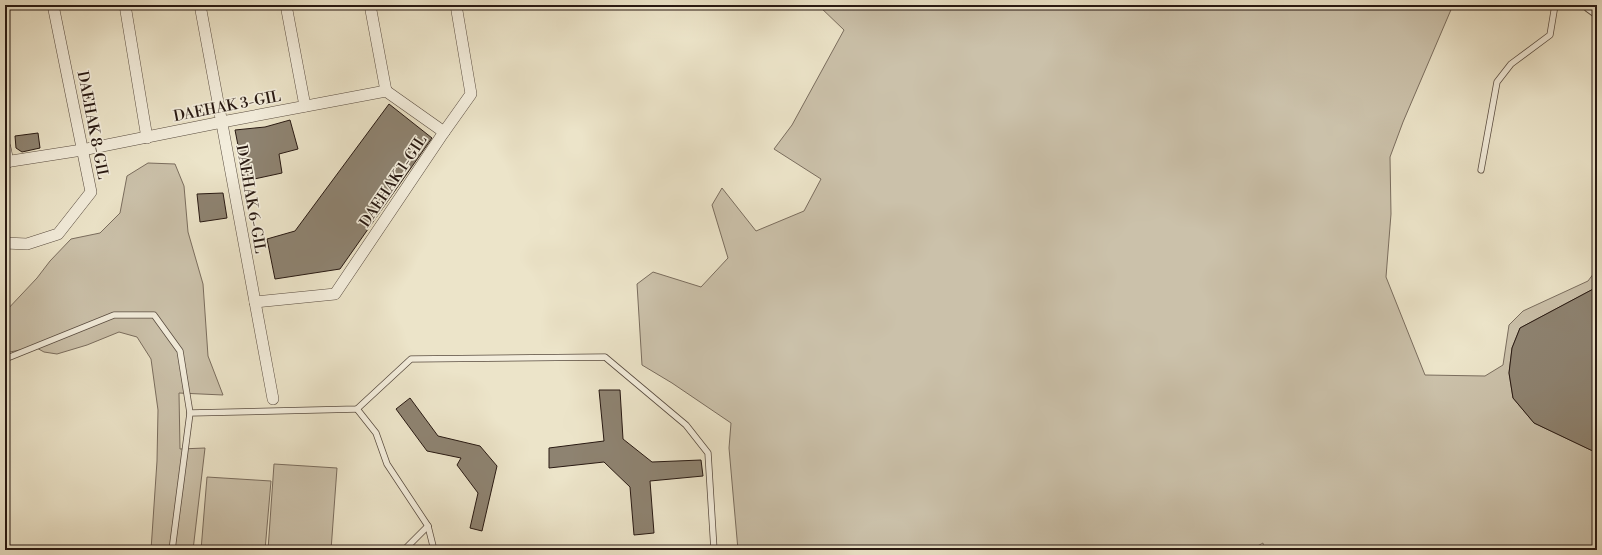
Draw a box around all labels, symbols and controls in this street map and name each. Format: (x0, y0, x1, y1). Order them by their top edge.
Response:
street label: DAEHAK 8-GIL (73, 69, 112, 181)
street label: DAEHAK 3-GIL (172, 87, 283, 126)
street label: DAEHAK 1-GIL (356, 131, 431, 231)
street label: DAEHAK 6-GIL (232, 143, 269, 255)

